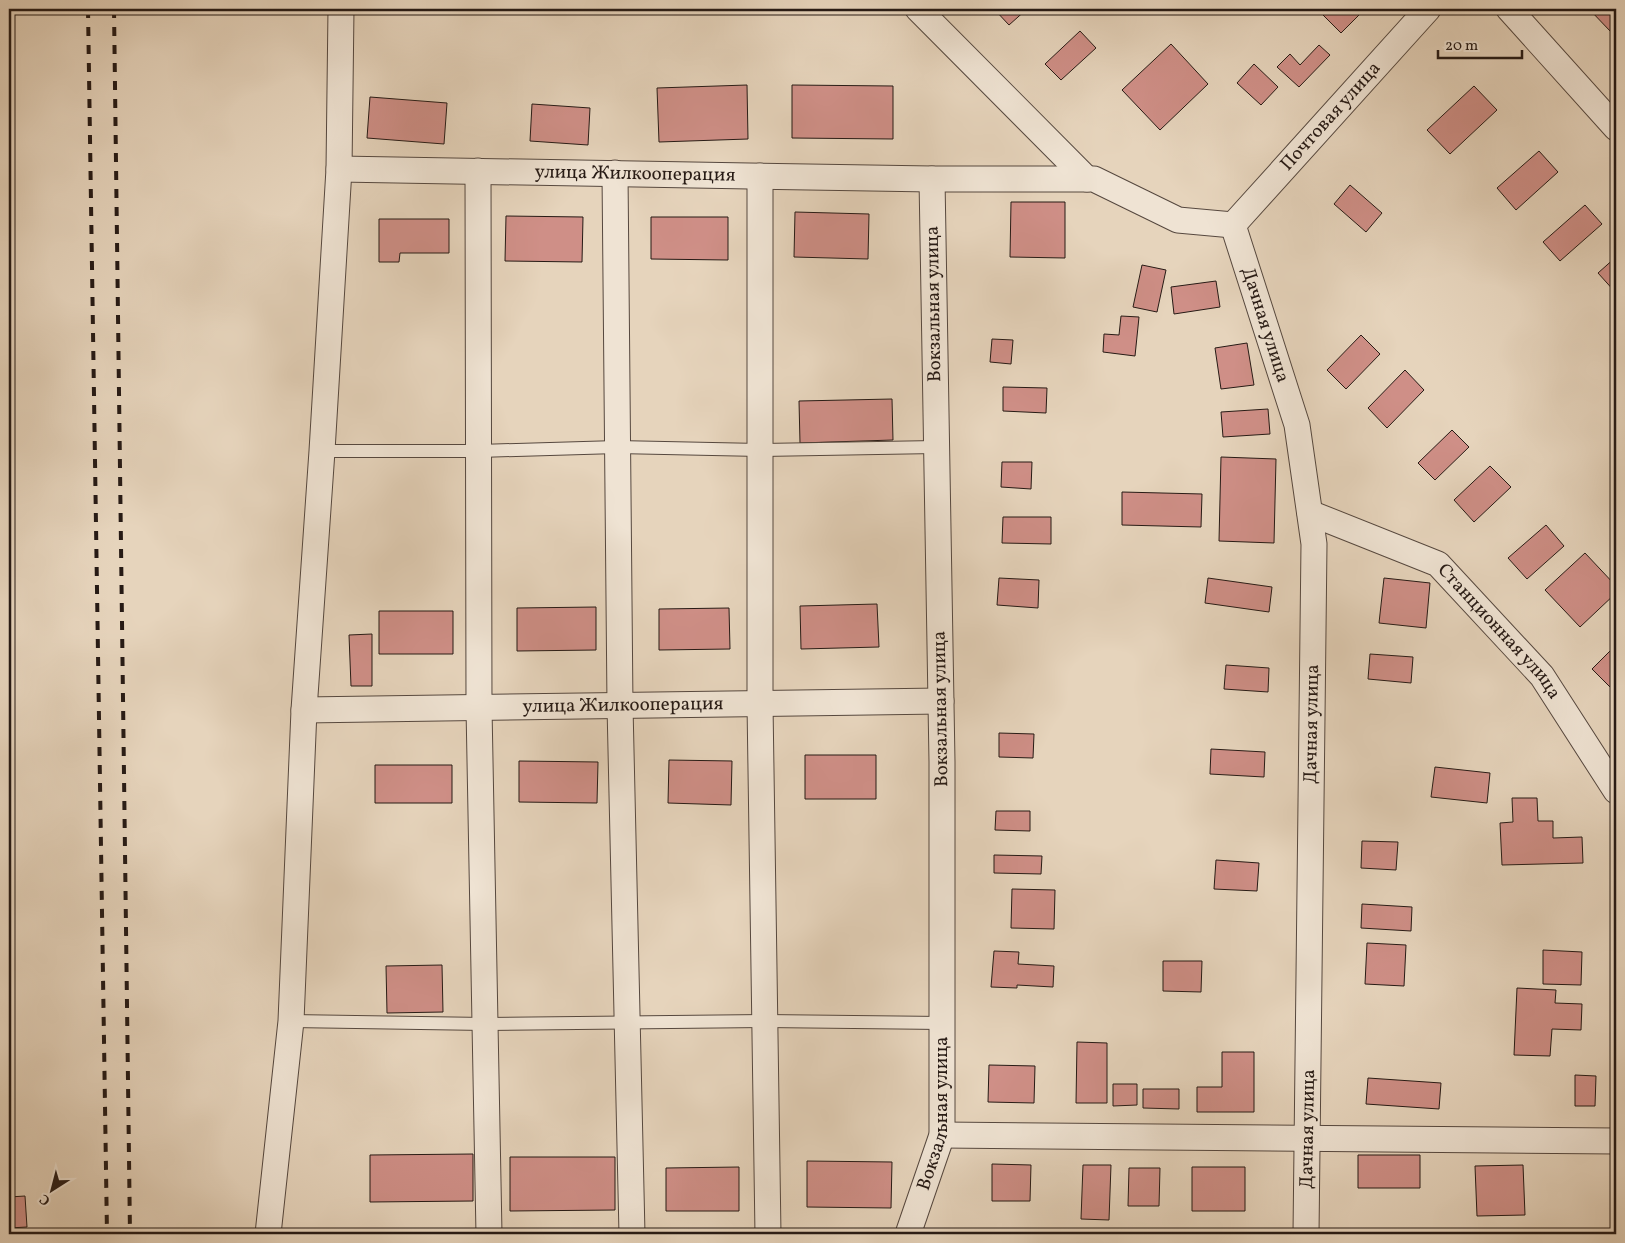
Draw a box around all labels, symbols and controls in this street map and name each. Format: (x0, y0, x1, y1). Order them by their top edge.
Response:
scale bar (1438, 28, 1521, 60)
text: 20 m (1445, 36, 1478, 57)
street label: Почтовая улица (1275, 56, 1387, 177)
street label: улица Жилкооперация (534, 159, 736, 189)
street label: Вокзальная улица (920, 226, 948, 382)
street label: Дачная улица (1234, 264, 1296, 386)
street label: Станционная улица (1431, 558, 1567, 705)
street label: Вокзальная улица (927, 631, 955, 787)
street label: Дачная улица (1298, 664, 1326, 784)
street label: улица Жилкооперация (522, 691, 724, 720)
street label: Вокзальная улица (911, 1036, 955, 1194)
street label: Дачная улица (1294, 1069, 1322, 1189)
north arrow (28, 1166, 78, 1216)
text: С (36, 1189, 54, 1210)

